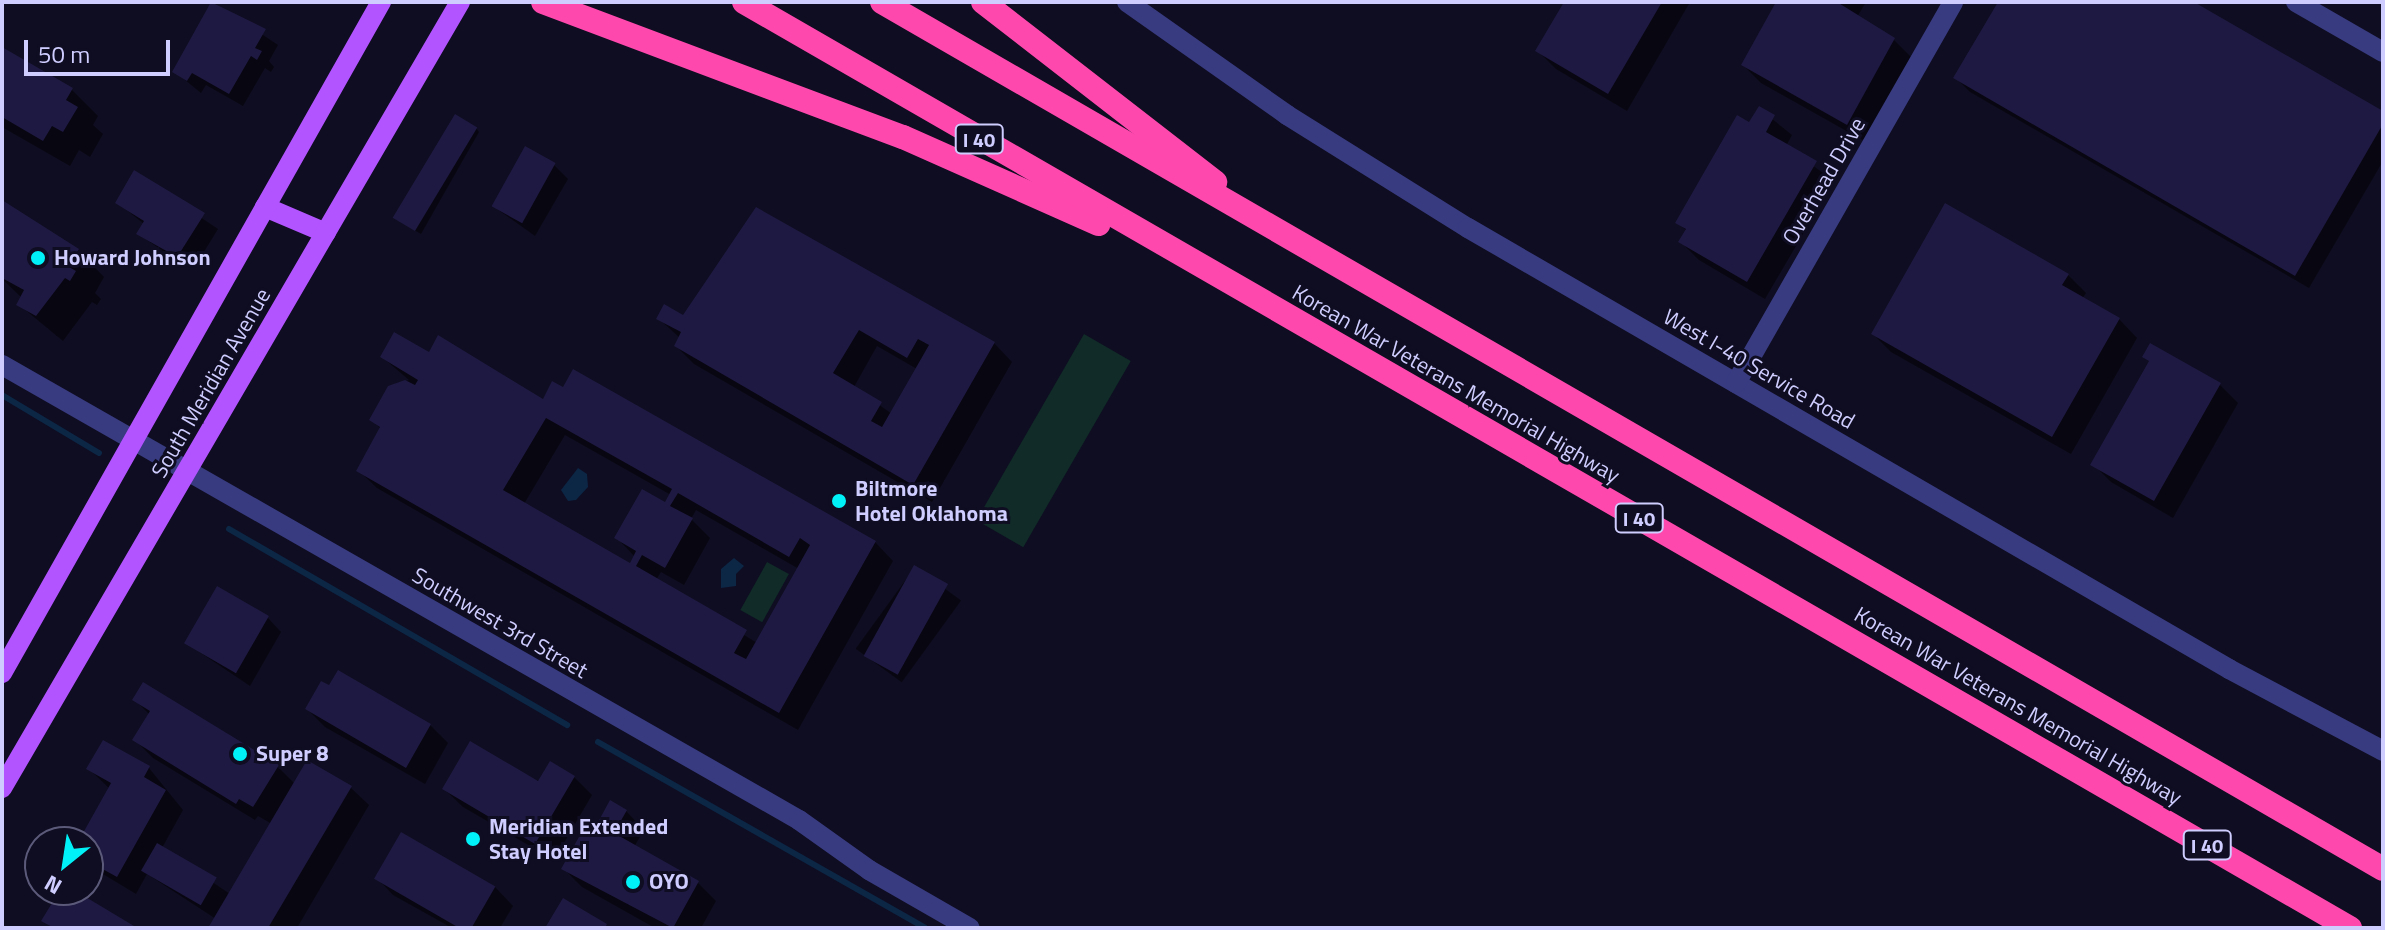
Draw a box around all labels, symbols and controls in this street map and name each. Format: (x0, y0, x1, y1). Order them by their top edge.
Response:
scale bar (28, 24, 174, 74)
text: 50 m (38, 36, 90, 72)
street label: Overhead Drive (1777, 113, 1871, 249)
road number: I 40 (953, 123, 1005, 155)
place label: Howard Johnson (54, 245, 211, 271)
marker: Howard Johnson (29, 249, 47, 267)
street label: Korean War Veterans Memorial Highway (1288, 279, 1624, 489)
street label: South Meridian Avenue (146, 284, 276, 482)
street label: West I-40 Service Road (1659, 303, 1859, 435)
place label: Biltmore Hotel Oklahoma (855, 475, 1008, 526)
marker: Biltmore Hotel Oklahoma (830, 492, 848, 510)
road number: I 40 (1613, 502, 1665, 534)
street label: Southwest 3rd Street (408, 562, 592, 684)
street label: Korean War Veterans Memorial Highway (1850, 601, 2186, 811)
place label: Super 8 (256, 741, 329, 767)
marker: Super 8 (231, 745, 249, 763)
place label: Meridian Extended Stay Hotel (489, 813, 668, 864)
north arrow (24, 826, 104, 906)
road number: I 40 (2181, 829, 2233, 861)
marker: Meridian Extended Stay Hotel (464, 830, 482, 848)
text: N (38, 867, 68, 904)
place label: OYO (649, 869, 689, 895)
marker: OYO (624, 873, 642, 891)

